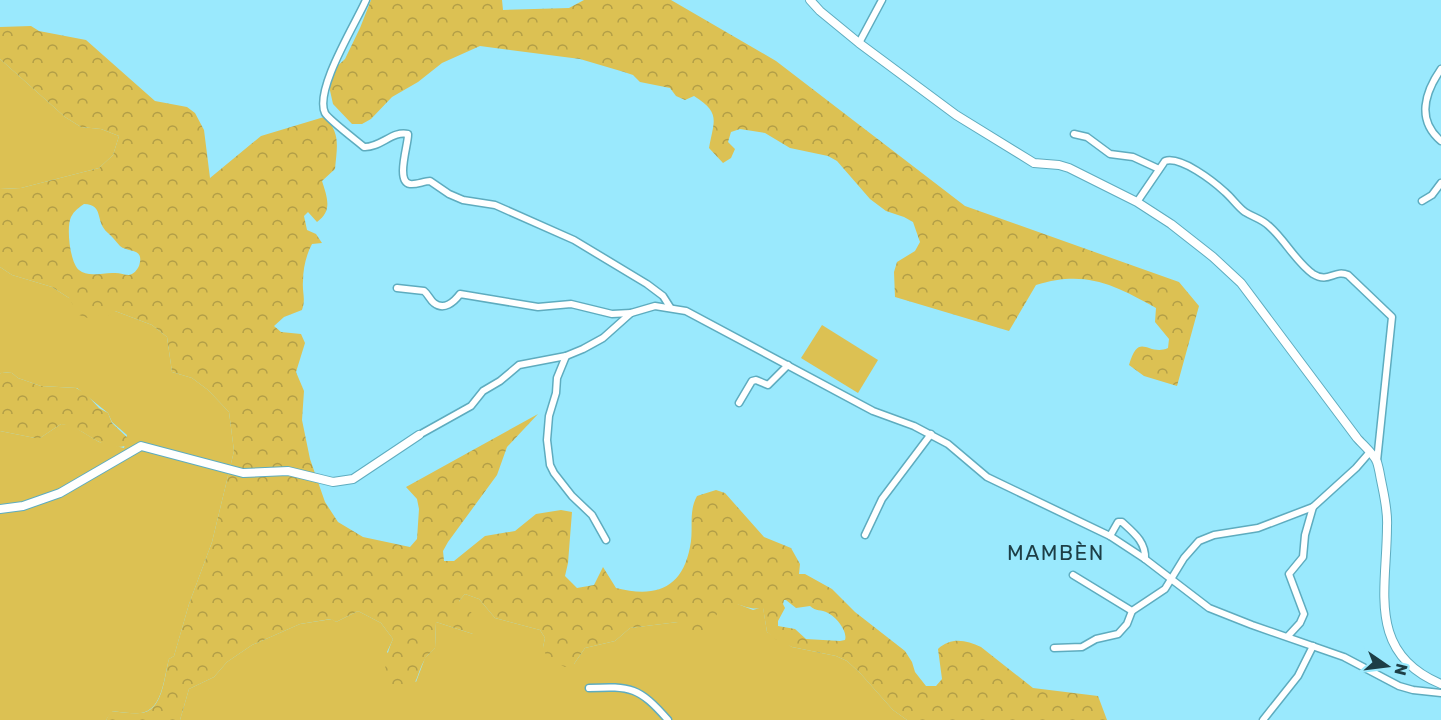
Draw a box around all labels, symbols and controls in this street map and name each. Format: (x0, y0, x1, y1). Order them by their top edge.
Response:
district label: MAMBÈN (1007, 540, 1105, 565)
north arrow (1357, 636, 1417, 696)
text: N (1390, 662, 1412, 677)

